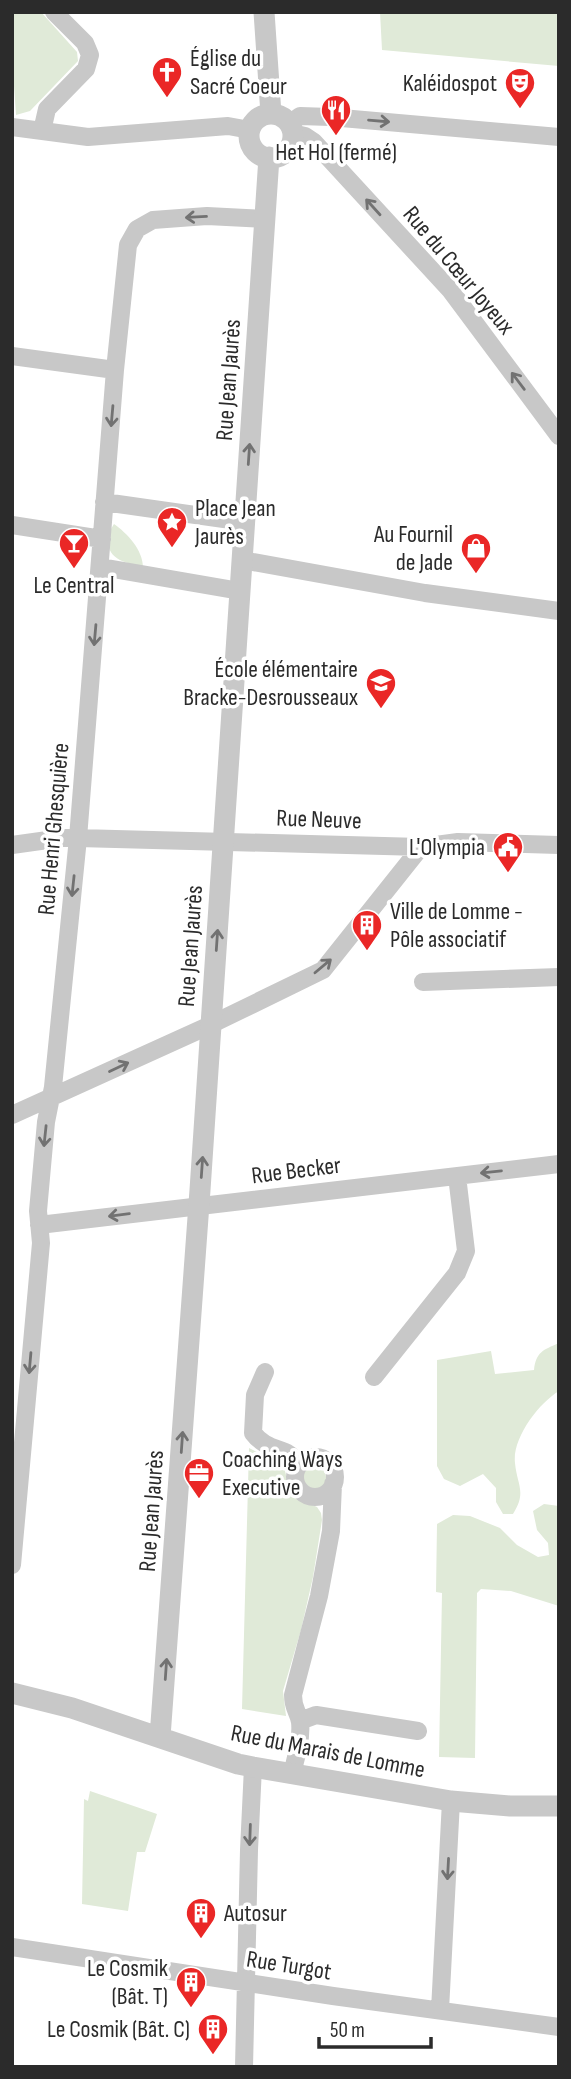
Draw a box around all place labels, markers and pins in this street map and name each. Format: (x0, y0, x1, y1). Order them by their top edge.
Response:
place label: Église du Sacré Coeur (190, 44, 287, 101)
church icon: Église du Sacré Coeur (150, 55, 184, 99)
theatre icon: Kaléidospot (503, 66, 537, 110)
place label: Kaléidospot (403, 69, 497, 98)
restaurant icon: Het Hol (fermé) (319, 93, 353, 137)
place label: Het Hol (fermé) (275, 138, 397, 167)
place label: Place Jean Jaurès (194, 494, 276, 551)
place icon: Place Jean Jaurès (155, 505, 189, 549)
place label: Au Fournil de Jade (373, 520, 453, 577)
bar icon: Le Central (57, 526, 91, 570)
shop icon: Au Fournil de Jade (459, 531, 493, 575)
place label: Le Central (33, 571, 115, 600)
place label: École élémentaire Bracke-Desrousseaux (183, 655, 358, 712)
school or university icon: École élémentaire Bracke-Desrousseaux (364, 666, 398, 710)
public building icon: L'Olympia (491, 830, 525, 874)
place label: L'Olympia (409, 833, 485, 862)
place label: Ville de Lomme - Pôle associatif (390, 897, 523, 954)
building icon: Ville de Lomme - Pôle associatif (350, 908, 384, 952)
place label: Coaching Ways Executive (222, 1445, 343, 1502)
office icon: Coaching Ways Executive (182, 1456, 216, 1500)
building icon: Autosur (184, 1896, 218, 1940)
place label: Autosur (223, 1899, 287, 1928)
place label: Le Cosmik (Bât. T) (87, 1954, 168, 2011)
building icon: Le Cosmik (Bât. T) (174, 1965, 208, 2009)
building icon: Le Cosmik (Bât. C) (196, 2012, 230, 2056)
place label: Le Cosmik (Bât. C) (47, 2015, 190, 2044)

